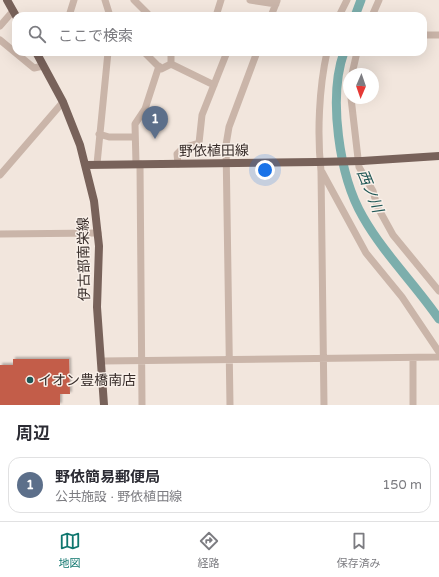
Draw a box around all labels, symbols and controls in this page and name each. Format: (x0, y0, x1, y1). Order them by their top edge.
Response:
search box (12, 12, 427, 56)
icon: search (26, 23, 48, 45)
text: ここで検索 (58, 27, 133, 45)
north arrow (343, 68, 379, 104)
pin: 1 (142, 106, 168, 139)
street label: 野依植田線 (179, 142, 249, 160)
your location (255, 160, 275, 180)
water label: 西ノ川 (353, 167, 388, 217)
street label: 伊古部南栄線 (75, 217, 93, 301)
place label: イオン豊橋南店 (38, 372, 136, 389)
marker: イオン豊橋南店 (25, 375, 35, 385)
text: 周辺 (16, 423, 50, 444)
text: 野依簡易郵便局 (55, 468, 160, 486)
text: 1 (26, 477, 34, 493)
text: 150 m (382, 477, 422, 493)
text: 公共施設 · 野依植田線 (55, 489, 182, 505)
tab: 地図 (59, 530, 81, 570)
tab: 経路 (198, 530, 220, 570)
tab: 保存済み (337, 530, 381, 570)

